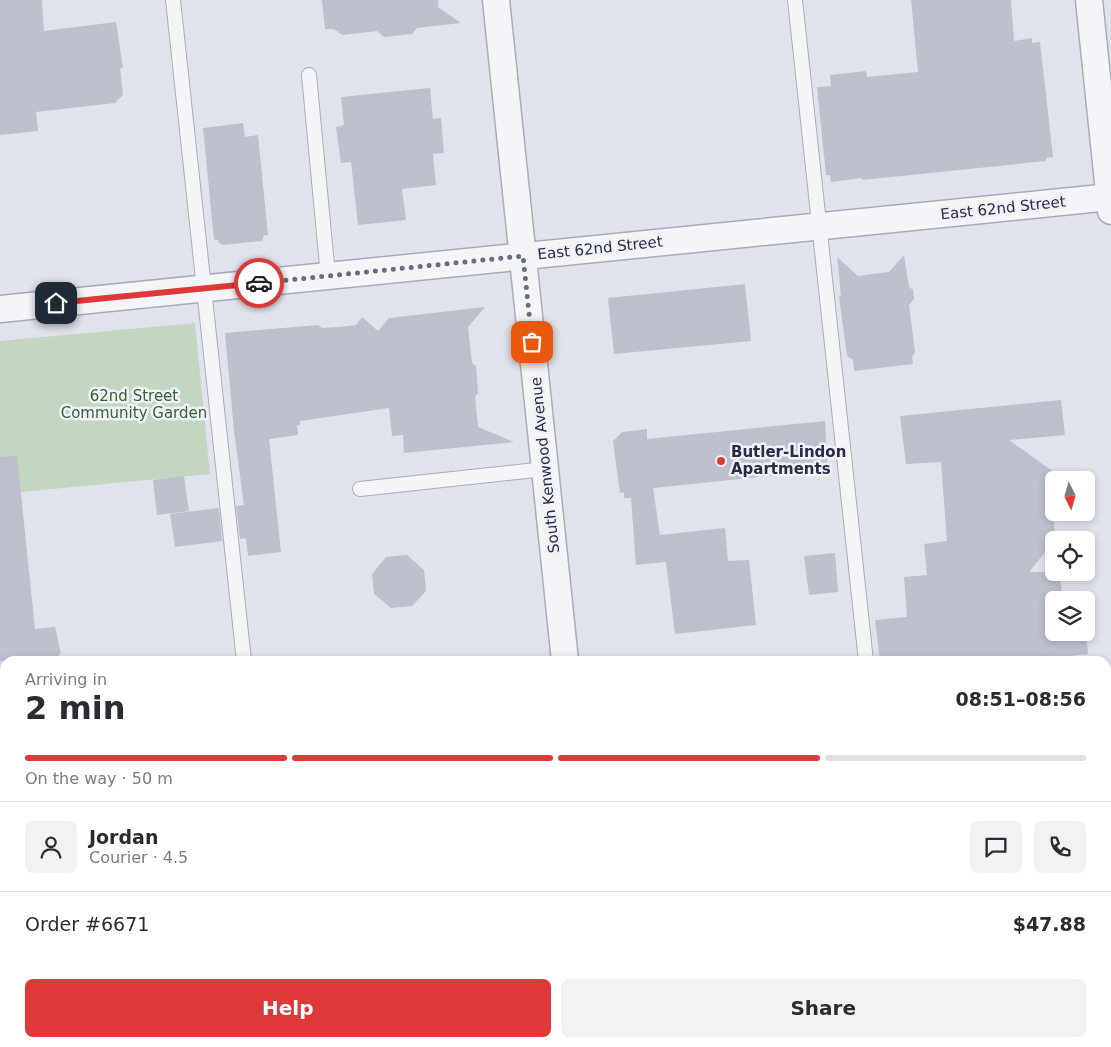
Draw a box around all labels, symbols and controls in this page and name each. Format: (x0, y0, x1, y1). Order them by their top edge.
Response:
street label: East 62nd Street (940, 192, 1067, 224)
street label: East 62nd Street (537, 232, 664, 264)
courier (234, 258, 284, 308)
icon: car (245, 269, 273, 297)
pin (35, 282, 77, 324)
icon: home (42, 289, 70, 317)
pin (511, 321, 553, 363)
icon: bag (518, 328, 546, 356)
street label: South Kenwood Avenue (527, 376, 563, 554)
park label: 62nd Street Community Garden (61, 387, 207, 422)
place label: Butler-Lindon Apartments (731, 443, 846, 478)
marker: Butler-Lindon Apartments (715, 455, 727, 467)
north arrow (1045, 471, 1095, 521)
map controls (1045, 471, 1095, 641)
button: locate (1045, 531, 1095, 581)
button: layers (1045, 591, 1095, 641)
text: Arriving in (25, 670, 107, 689)
text: 08:51–08:56 (956, 688, 1086, 710)
text: 2 min (25, 689, 126, 727)
text: On the way · 50 m (25, 769, 173, 788)
button: person (25, 821, 77, 873)
button: chat (970, 821, 1022, 873)
button: phone (1034, 821, 1086, 873)
text: Jordan (89, 826, 158, 848)
text: Courier · 4.5 (89, 848, 188, 867)
text: Order #6671 (25, 913, 149, 935)
text: $47.88 (1013, 913, 1086, 935)
button: Help (25, 979, 551, 1037)
button: Share (561, 979, 1086, 1037)

